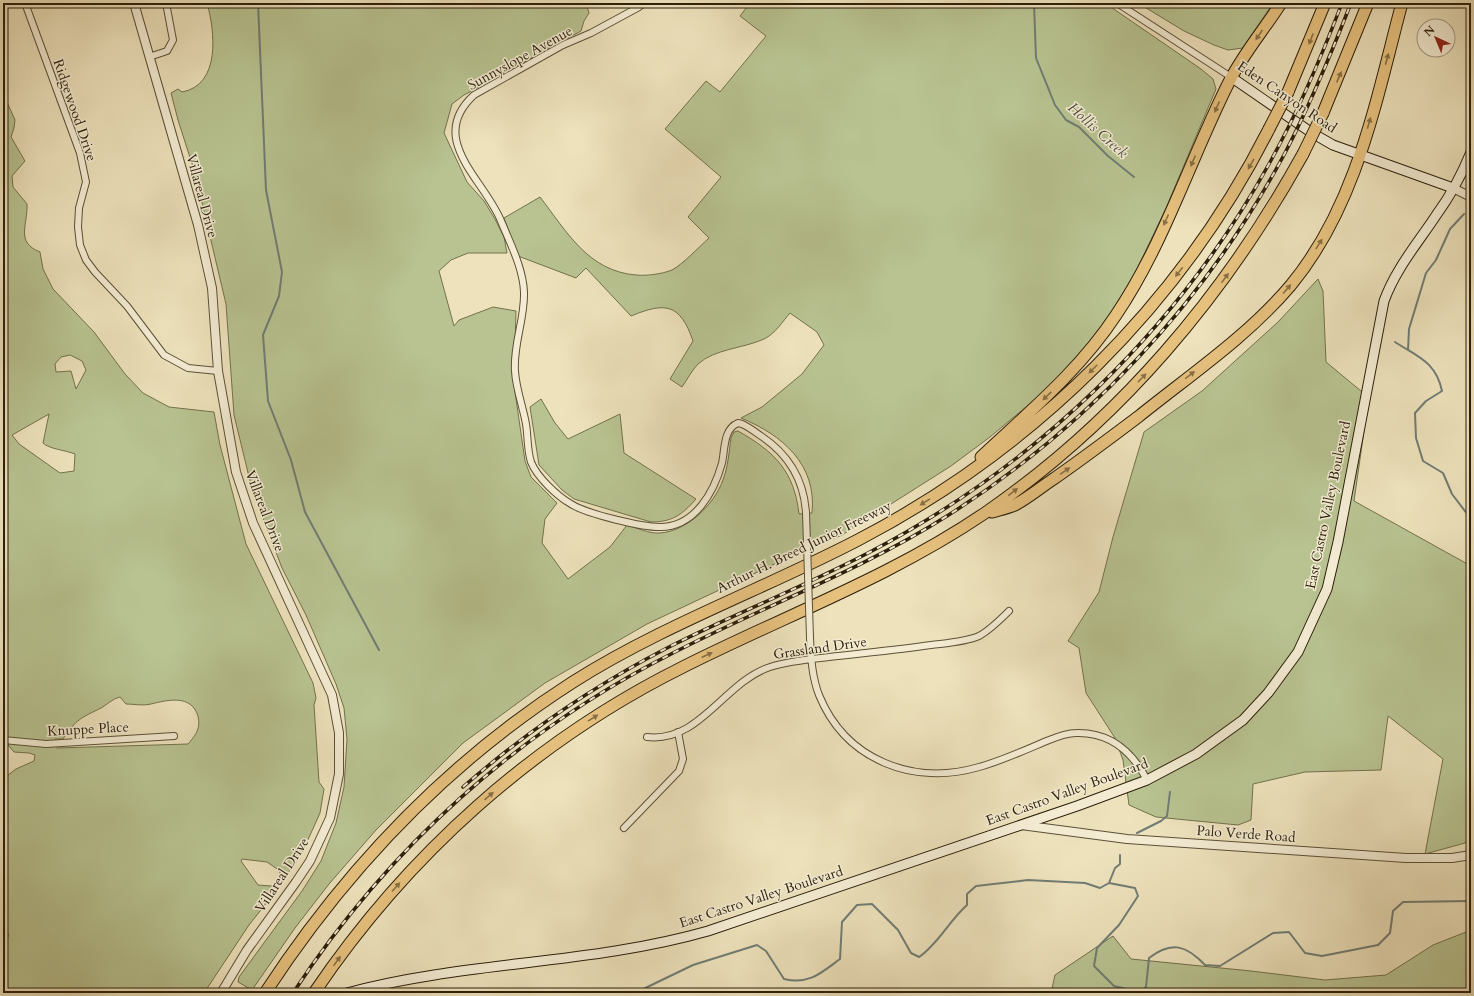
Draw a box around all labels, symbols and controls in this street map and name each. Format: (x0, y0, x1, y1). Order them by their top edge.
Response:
north arrow (1416, 18, 1456, 58)
street label: Sunnyslope Avenue (464, 21, 576, 95)
text: N (1421, 22, 1438, 40)
one-way arrow (1256, 30, 1263, 41)
one-way arrow (1307, 34, 1313, 46)
one-way arrow (1384, 52, 1390, 64)
street label: Ridgewood Drive (49, 56, 101, 164)
street label: Eden Canyon Road (1233, 57, 1341, 138)
one-way arrow (1337, 71, 1343, 83)
water label: Hollis Creek (1064, 98, 1133, 163)
one-way arrow (1214, 102, 1220, 113)
one-way arrow (1367, 116, 1373, 129)
street label: Villareal Drive (182, 152, 222, 240)
one-way arrow (1190, 155, 1196, 167)
one-way arrow (1247, 158, 1254, 170)
one-way arrow (1163, 215, 1169, 227)
one-way arrow (1316, 238, 1323, 250)
one-way arrow (1175, 266, 1183, 277)
one-way arrow (1221, 273, 1229, 284)
one-way arrow (1283, 283, 1292, 294)
one-way arrow (1088, 364, 1098, 374)
one-way arrow (1185, 371, 1196, 379)
one-way arrow (1137, 373, 1147, 383)
one-way arrow (1042, 391, 1052, 400)
street label: East Castro Valley Boulevard (1301, 419, 1355, 591)
street label: Villareal Drive (241, 467, 289, 555)
one-way arrow (1060, 467, 1070, 475)
one-way arrow (1008, 488, 1019, 496)
street label: Arthur H. Breed Junior Freeway (713, 496, 895, 598)
one-way arrow (919, 498, 931, 505)
street label: Grassland Drive (772, 632, 868, 664)
one-way arrow (701, 652, 713, 658)
one-way arrow (588, 714, 598, 722)
street label: Knuppe Place (47, 717, 129, 741)
street label: East Castro Valley Boulevard (983, 754, 1151, 830)
one-way arrow (484, 791, 494, 800)
street label: Palo Verde Road (1196, 821, 1297, 847)
street label: Villareal Drive (251, 834, 313, 916)
street label: East Castro Valley Boulevard (677, 861, 846, 932)
one-way arrow (392, 882, 401, 892)
one-way arrow (333, 956, 341, 966)

